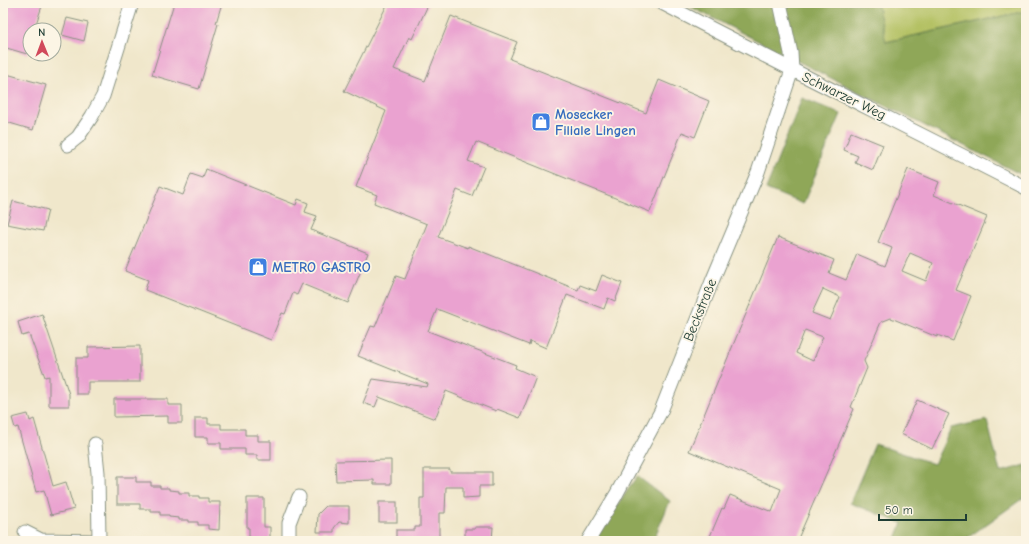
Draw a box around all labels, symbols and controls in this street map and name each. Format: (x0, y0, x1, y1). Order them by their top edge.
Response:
north arrow (22, 22, 62, 62)
text: N (38, 26, 46, 39)
street label: Schwarzer Weg (799, 68, 889, 124)
place label: Mosecker Filiale Lingen (555, 106, 636, 139)
shop icon: Mosecker Filiale Lingen (530, 111, 552, 133)
shop icon: METRO GASTRO (247, 256, 269, 278)
place label: METRO GASTRO (272, 259, 371, 276)
street label: Beckstraße (680, 276, 720, 344)
scale bar (879, 496, 966, 522)
text: 50 m (885, 503, 913, 517)

